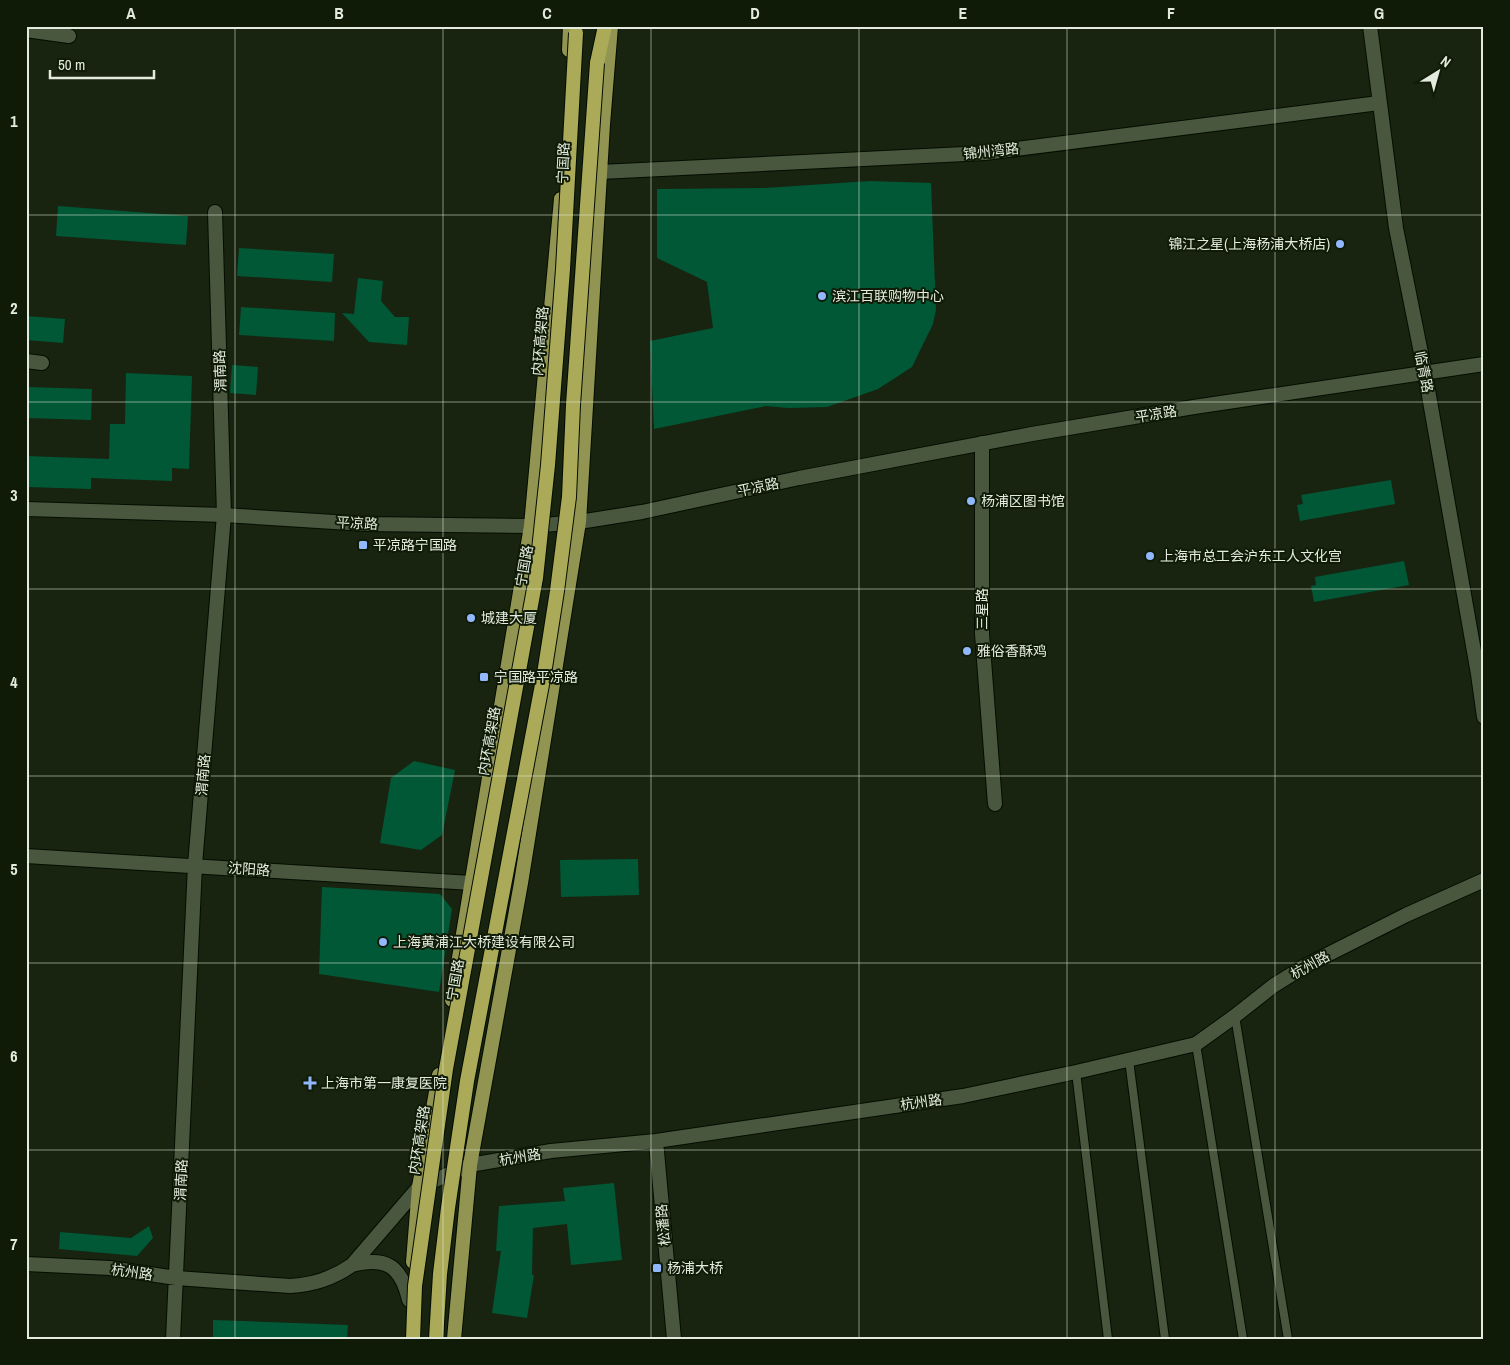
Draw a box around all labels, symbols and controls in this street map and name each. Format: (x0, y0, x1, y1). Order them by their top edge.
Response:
text: A (126, 2, 136, 24)
text: B (334, 2, 344, 24)
text: C (542, 2, 552, 24)
text: D (750, 2, 760, 24)
text: E (959, 2, 968, 24)
text: F (1167, 2, 1175, 24)
text: G (1374, 2, 1384, 24)
scale bar (50, 48, 154, 80)
north arrow (1412, 48, 1462, 98)
text: N (1437, 52, 1455, 71)
text: 50 m (58, 54, 85, 75)
text: 1 (10, 110, 18, 132)
street label: 锦州湾路 (962, 139, 1020, 163)
street label: 宁国路 (553, 142, 573, 184)
place label: 锦江之星(上海杨浦大桥店) (1168, 235, 1330, 253)
marker: 锦江之星(上海杨浦大桥店) (1334, 238, 1346, 250)
place label: 滨江百联购物中心 (832, 287, 944, 305)
marker: 滨江百联购物中心 (816, 290, 828, 302)
text: 2 (10, 297, 18, 319)
street label: 内环高架路 (528, 305, 552, 377)
street label: 渭南路 (210, 350, 230, 392)
street label: 临青路 (1411, 350, 1437, 394)
street label: 平凉路 (1134, 402, 1178, 426)
street label: 平凉路 (736, 474, 780, 500)
text: 3 (10, 484, 18, 506)
place label: 杨浦区图书馆 (981, 492, 1065, 510)
marker: 杨浦区图书馆 (965, 495, 977, 507)
street label: 平凉路 (336, 513, 378, 533)
place label: 平凉路宁国路 (373, 536, 457, 554)
marker: 平凉路宁国路 (357, 539, 369, 551)
street label: 宁国路 (511, 544, 537, 588)
place label: 上海市总工会沪东工人文化宫 (1160, 547, 1342, 565)
marker: 上海市总工会沪东工人文化宫 (1144, 550, 1156, 562)
street label: 三星路 (973, 588, 991, 630)
place label: 城建大厦 (481, 609, 537, 627)
marker: 城建大厦 (465, 612, 477, 624)
place label: 雅俗香酥鸡 (977, 642, 1047, 660)
marker: 雅俗香酥鸡 (961, 645, 973, 657)
place label: 宁国路平凉路 (494, 668, 578, 686)
text: 4 (10, 671, 18, 693)
marker: 宁国路平凉路 (478, 671, 490, 683)
street label: 内环高架路 (474, 705, 504, 777)
street label: 渭南路 (192, 753, 214, 797)
text: 5 (10, 858, 18, 880)
street label: 沈阳路 (227, 859, 271, 879)
place label: 上海黄浦江大桥建设有限公司 (393, 933, 575, 951)
marker: 上海黄浦江大桥建设有限公司 (377, 936, 389, 948)
street label: 杭州路 (1287, 947, 1333, 983)
street label: 宁国路 (442, 958, 468, 1002)
text: 6 (10, 1045, 18, 1067)
place label: 上海市第一康复医院 (321, 1074, 447, 1092)
marker: 上海市第一康复医院 (303, 1076, 317, 1090)
street label: 杭州路 (899, 1090, 943, 1114)
street label: 内环高架路 (405, 1104, 433, 1176)
street label: 杭州路 (498, 1145, 542, 1169)
street label: 渭南路 (171, 1159, 191, 1201)
street label: 松潘路 (652, 1203, 674, 1247)
text: 7 (10, 1233, 18, 1255)
place label: 杨浦大桥 (667, 1259, 723, 1277)
street label: 杭州路 (110, 1260, 154, 1284)
marker: 杨浦大桥 (651, 1262, 663, 1274)

